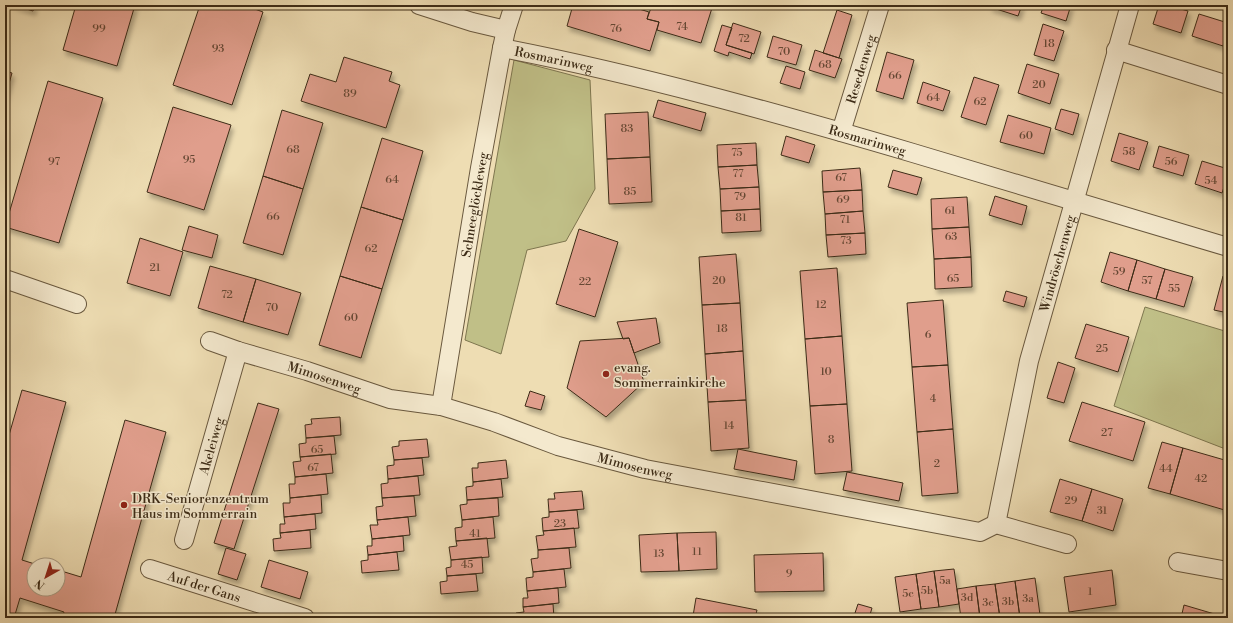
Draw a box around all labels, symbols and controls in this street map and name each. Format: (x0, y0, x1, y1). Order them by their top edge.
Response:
house number: 74 (676, 20, 688, 34)
house number: 99 (92, 22, 106, 36)
house number: 76 (610, 22, 622, 36)
house number: 72 (738, 32, 750, 46)
street label: Resedenweg (843, 32, 880, 106)
house number: 18 (1043, 37, 1055, 51)
house number: 93 (212, 42, 224, 56)
street label: Rosmarinweg (513, 44, 595, 76)
house number: 70 (778, 45, 790, 59)
house number: 68 (818, 58, 832, 72)
house number: 66 (888, 69, 902, 83)
house number: 20 (1032, 78, 1046, 92)
house number: 89 (343, 87, 357, 101)
house number: 64 (926, 91, 940, 105)
house number: 62 (974, 95, 986, 109)
house number: 83 (621, 122, 633, 136)
street label: Rosmarinweg (827, 122, 908, 160)
house number: 60 (1019, 129, 1033, 143)
house number: 68 (286, 143, 300, 157)
house number: 58 (1123, 145, 1136, 159)
house number: 75 (731, 146, 743, 160)
street label: Schneeglöckleweg (458, 151, 492, 259)
house number: 95 (183, 153, 195, 167)
house number: 97 (48, 155, 61, 169)
house number: 56 (1165, 155, 1178, 169)
house number: 77 (732, 167, 744, 181)
house number: 67 (835, 171, 847, 185)
house number: 64 (385, 173, 399, 187)
house number: 54 (1205, 174, 1218, 188)
house number: 85 (624, 185, 636, 199)
house number: 79 (734, 190, 746, 204)
house number: 69 (836, 193, 850, 207)
house number: 61 (944, 204, 956, 218)
house number: 66 (266, 210, 280, 224)
house number: 81 (735, 211, 747, 225)
house number: 71 (840, 213, 851, 227)
street label: Windröschenweg (1036, 213, 1079, 315)
house number: 63 (945, 230, 957, 244)
house number: 73 (840, 234, 852, 248)
house number: 62 (365, 242, 377, 256)
house number: 21 (149, 261, 161, 275)
house number: 59 (1113, 265, 1126, 279)
house number: 65 (947, 272, 959, 286)
house number: 20 (712, 274, 726, 288)
house number: 57 (1141, 274, 1153, 288)
house number: 22 (579, 275, 591, 289)
house number: 55 (1168, 282, 1180, 296)
house number: 72 (221, 288, 233, 302)
house number: 12 (815, 298, 827, 312)
house number: 70 (266, 301, 278, 315)
house number: 60 (344, 311, 358, 325)
house number: 18 (716, 322, 728, 336)
house number: 6 (925, 328, 932, 342)
house number: 25 (1096, 342, 1108, 356)
street label: Mimosenweg (285, 359, 363, 398)
place label: evang. Sommerrainkirche (614, 360, 726, 391)
house number: 10 (820, 365, 832, 379)
marker: evang. Sommerrainkirche (601, 369, 611, 379)
house number: 4 (930, 392, 937, 406)
street label: Akeleiweg (196, 415, 228, 478)
house number: 14 (724, 419, 735, 433)
house number: 27 (1101, 426, 1113, 440)
house number: 8 (828, 433, 835, 447)
house number: 65 (311, 443, 323, 457)
street label: Mimosenweg (596, 450, 674, 483)
house number: 2 (934, 457, 940, 471)
house number: 67 (307, 461, 319, 475)
house number: 44 (1159, 462, 1173, 476)
house number: 42 (1195, 472, 1207, 486)
place label: DRK-Seniorenzentrum Haus im Sommerrain (132, 491, 269, 522)
house number: 29 (1065, 494, 1078, 508)
marker: DRK-Seniorenzentrum Haus im Sommerrain (119, 500, 129, 510)
house number: 31 (1097, 504, 1108, 518)
house number: 23 (554, 517, 566, 531)
house number: 41 (469, 527, 481, 541)
house number: 11 (692, 545, 702, 559)
house number: 13 (654, 547, 664, 561)
north arrow (26, 557, 66, 597)
house number: 45 (461, 558, 473, 572)
house number: 9 (786, 567, 793, 581)
street label: Auf der Gans (165, 568, 243, 606)
house number: 5a (939, 574, 951, 588)
text: N (32, 576, 48, 592)
house number: 5b (921, 584, 933, 598)
house number: 1 (1088, 585, 1093, 599)
house number: 5c (902, 587, 914, 601)
house number: 3d (961, 591, 974, 605)
house number: 3a (1022, 592, 1034, 606)
house number: 3b (1002, 595, 1014, 609)
house number: 3c (982, 596, 994, 610)

